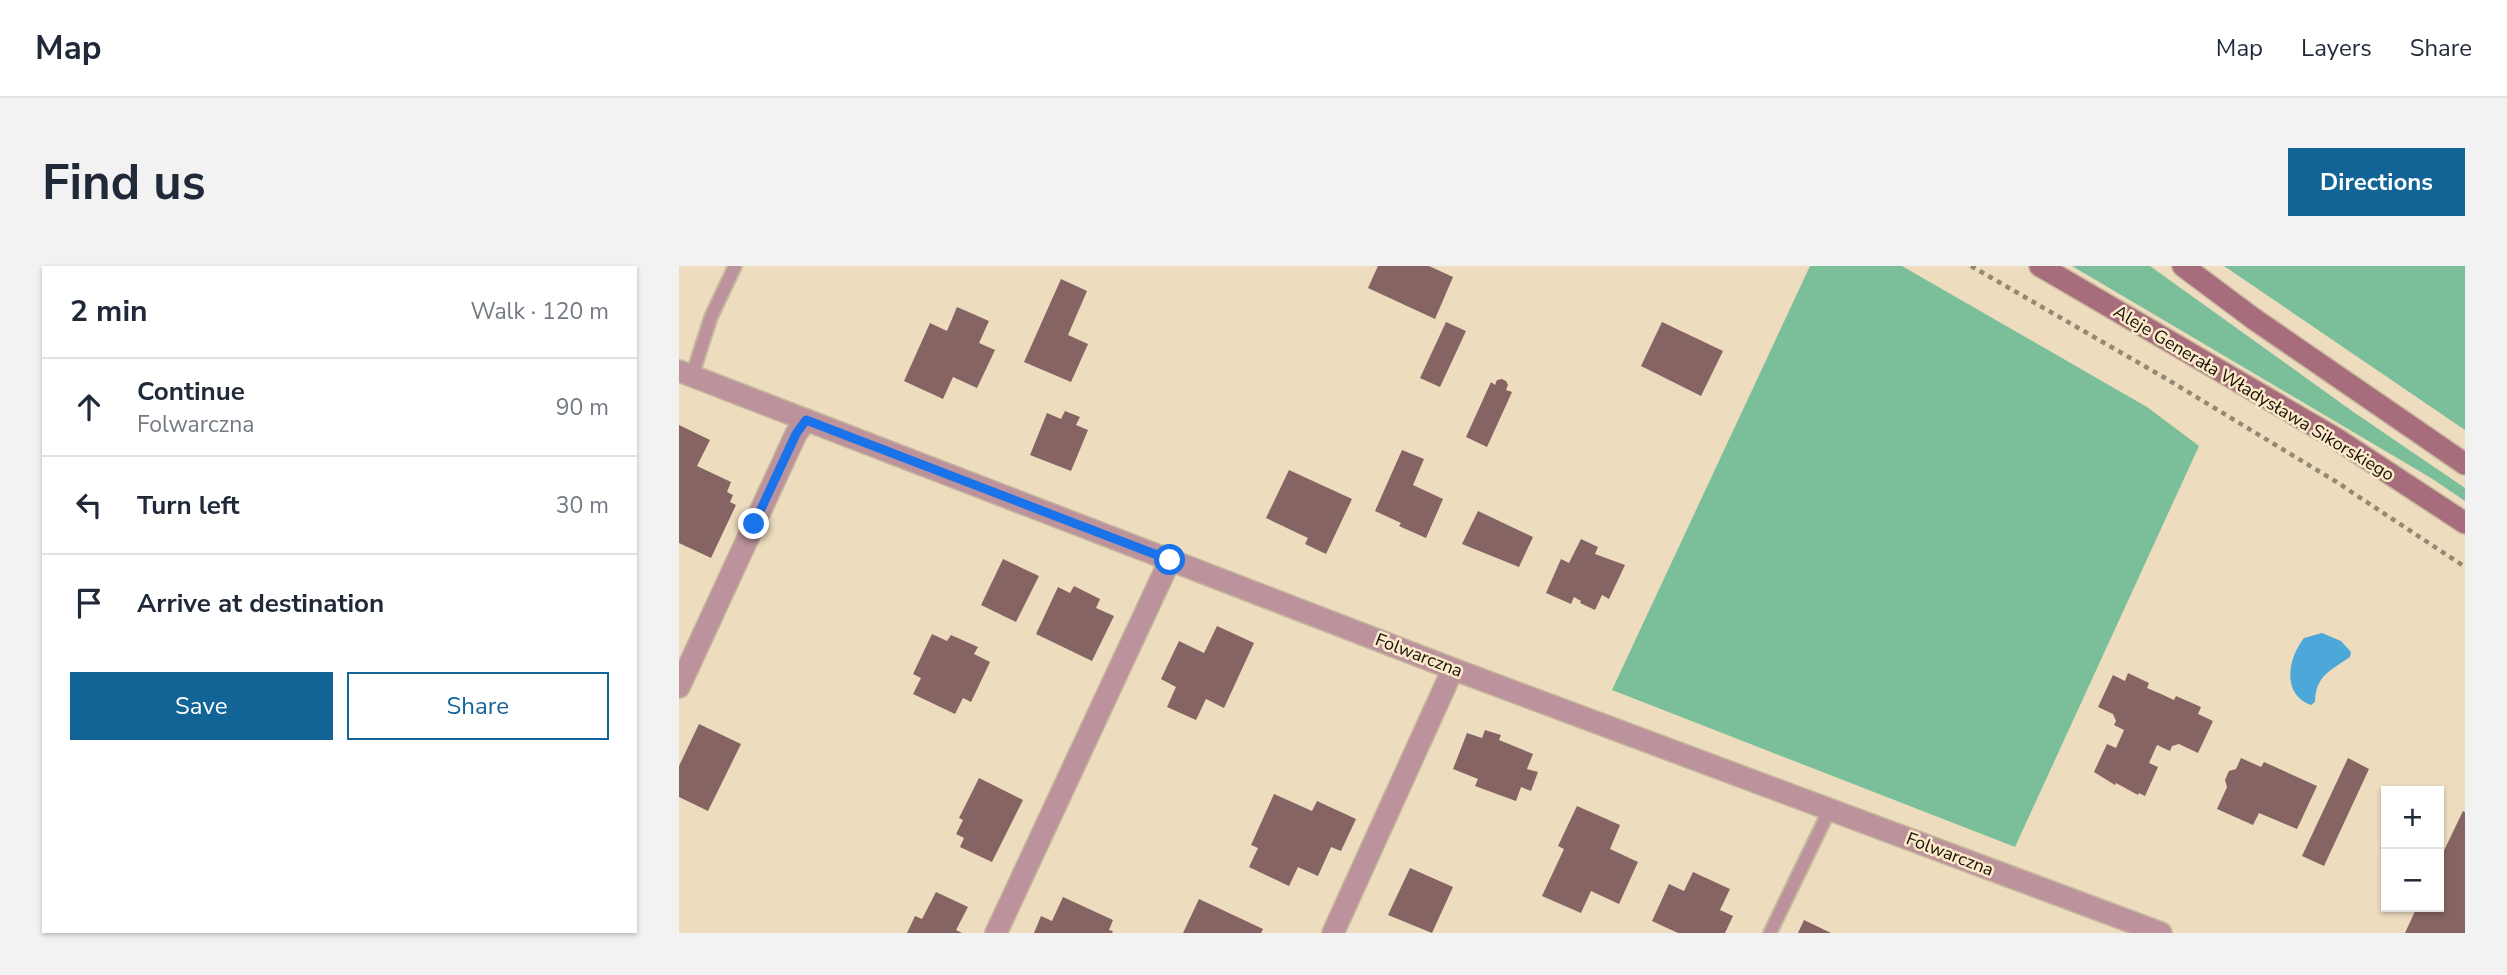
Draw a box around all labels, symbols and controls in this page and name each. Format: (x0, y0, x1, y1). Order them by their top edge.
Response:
text: Map (35, 26, 102, 71)
text: Map (2216, 32, 2263, 64)
text: Layers (2301, 32, 2372, 64)
text: Share (2410, 32, 2472, 64)
button: Directions (2288, 148, 2465, 216)
text: Find us (42, 149, 206, 216)
text: 2 min (70, 291, 148, 332)
text: Walk · 120 m (470, 296, 609, 327)
street label: Aleje Generała Władysława Sikorskiego (2109, 299, 2399, 487)
text: Continue (137, 374, 245, 409)
icon: ahead (70, 388, 108, 426)
text: 90 m (556, 392, 609, 423)
text: Folwarczna (137, 409, 254, 440)
icon: left (70, 486, 108, 524)
text: Turn left (137, 488, 240, 523)
text: 30 m (556, 490, 609, 521)
route end (738, 508, 769, 539)
route start (1154, 544, 1185, 575)
icon: arrive (70, 584, 108, 622)
text: Arrive at destination (137, 586, 384, 621)
street label: Folwarczna (1372, 627, 1466, 683)
button: Save (70, 672, 333, 740)
button: Share (347, 672, 609, 740)
map controls (2381, 786, 2444, 912)
button: + (2381, 786, 2444, 849)
street label: Folwarczna (1903, 826, 1997, 882)
button: − (2381, 849, 2444, 912)

